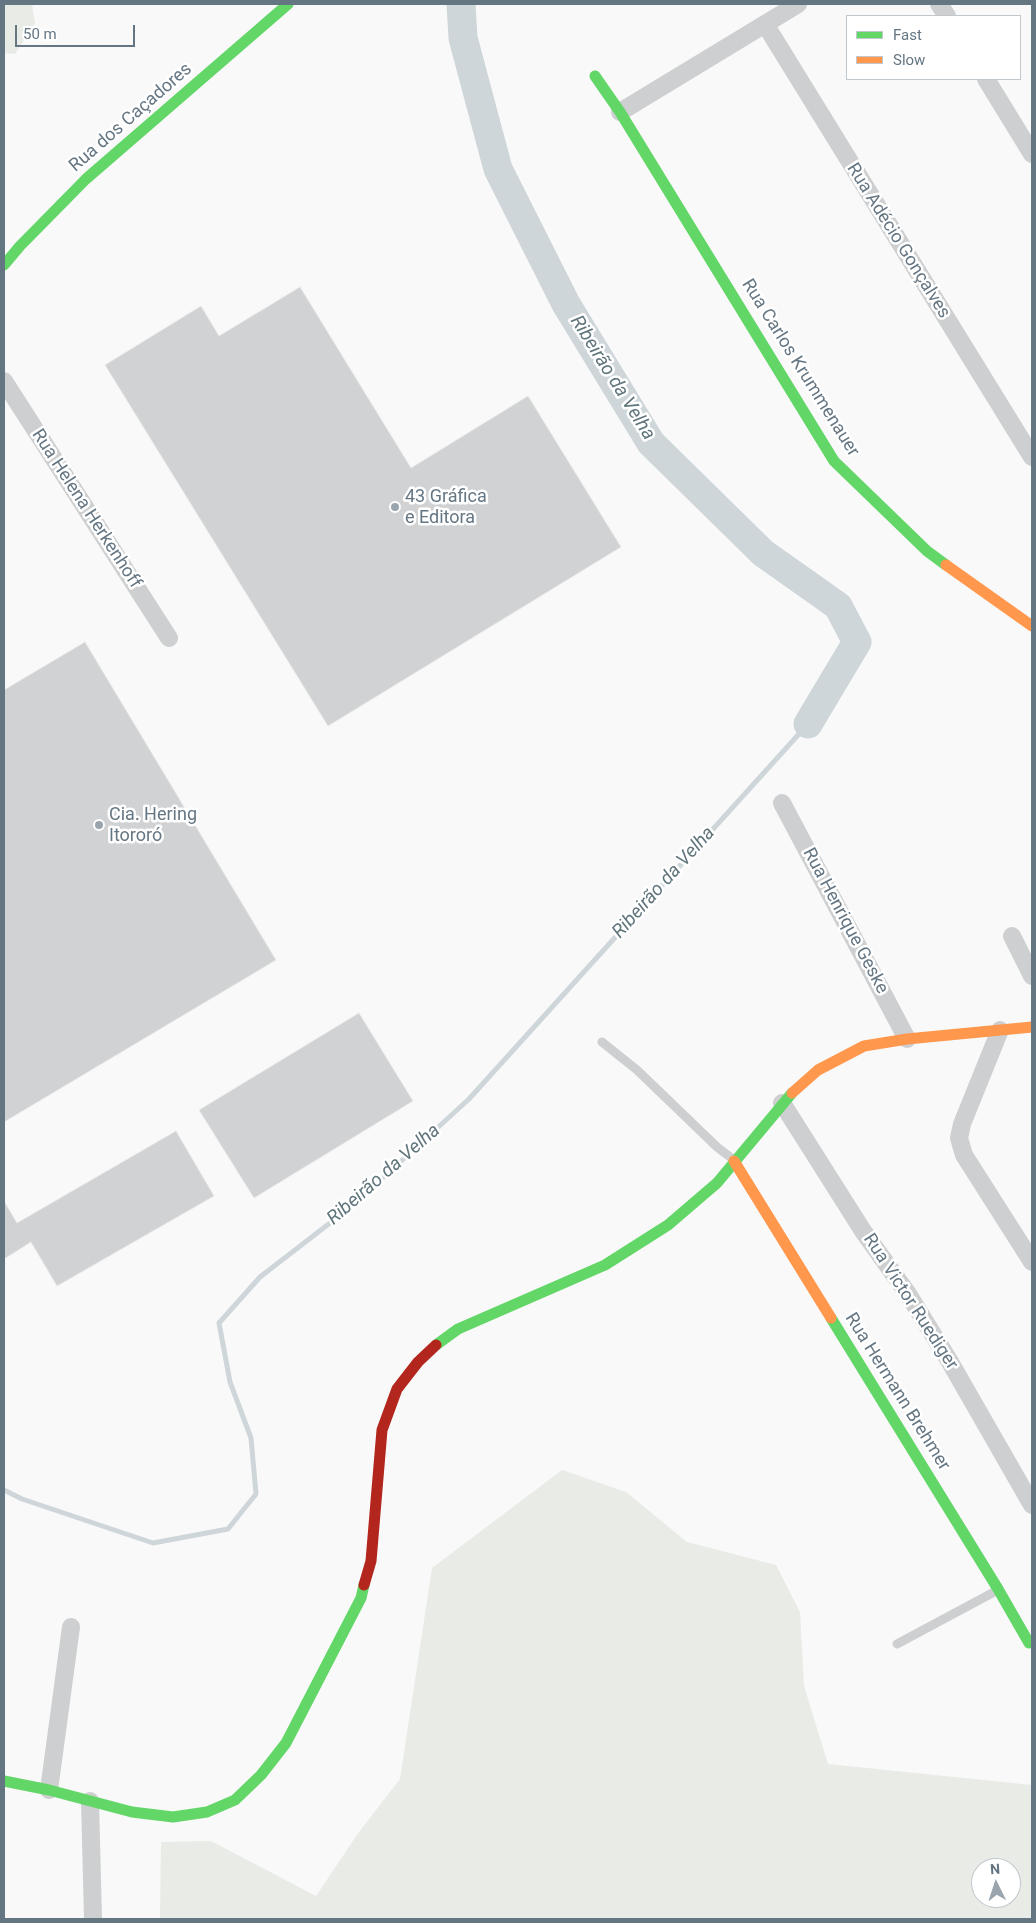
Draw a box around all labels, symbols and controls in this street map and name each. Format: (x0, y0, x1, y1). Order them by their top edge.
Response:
scale bar (18, 15, 138, 47)
legend (846, 15, 1021, 80)
text: 50 m (23, 25, 57, 43)
text: Fast (893, 26, 922, 44)
text: Slow (893, 51, 925, 69)
street label: Rua dos Caçadores (65, 59, 197, 177)
street label: Rua Adécio Gonçalves (841, 159, 955, 323)
street label: Rua Carlos Krummenauer (737, 275, 863, 461)
water label: Ribeirão da Velha (565, 312, 659, 444)
street label: Rua Helena Herkenhoff (26, 425, 146, 593)
place label: 43 Gráfica e Editora (405, 486, 487, 528)
marker: 43 Gráfica e Editora (389, 501, 401, 513)
place label: Cia. Hering Itororó (109, 804, 197, 846)
marker: Cia. Hering Itororó (93, 819, 105, 831)
water label: Ribeirão da Velha (608, 822, 720, 944)
street label: Rua Henrique Geske (797, 844, 893, 998)
water label: Ribeirão da Velha (323, 1120, 445, 1230)
street label: Rua Victor Ruediger (858, 1230, 962, 1374)
street label: Rua Hermann Brehmer (840, 1309, 954, 1475)
north arrow (971, 1858, 1021, 1908)
text: N (990, 1861, 1001, 1877)

